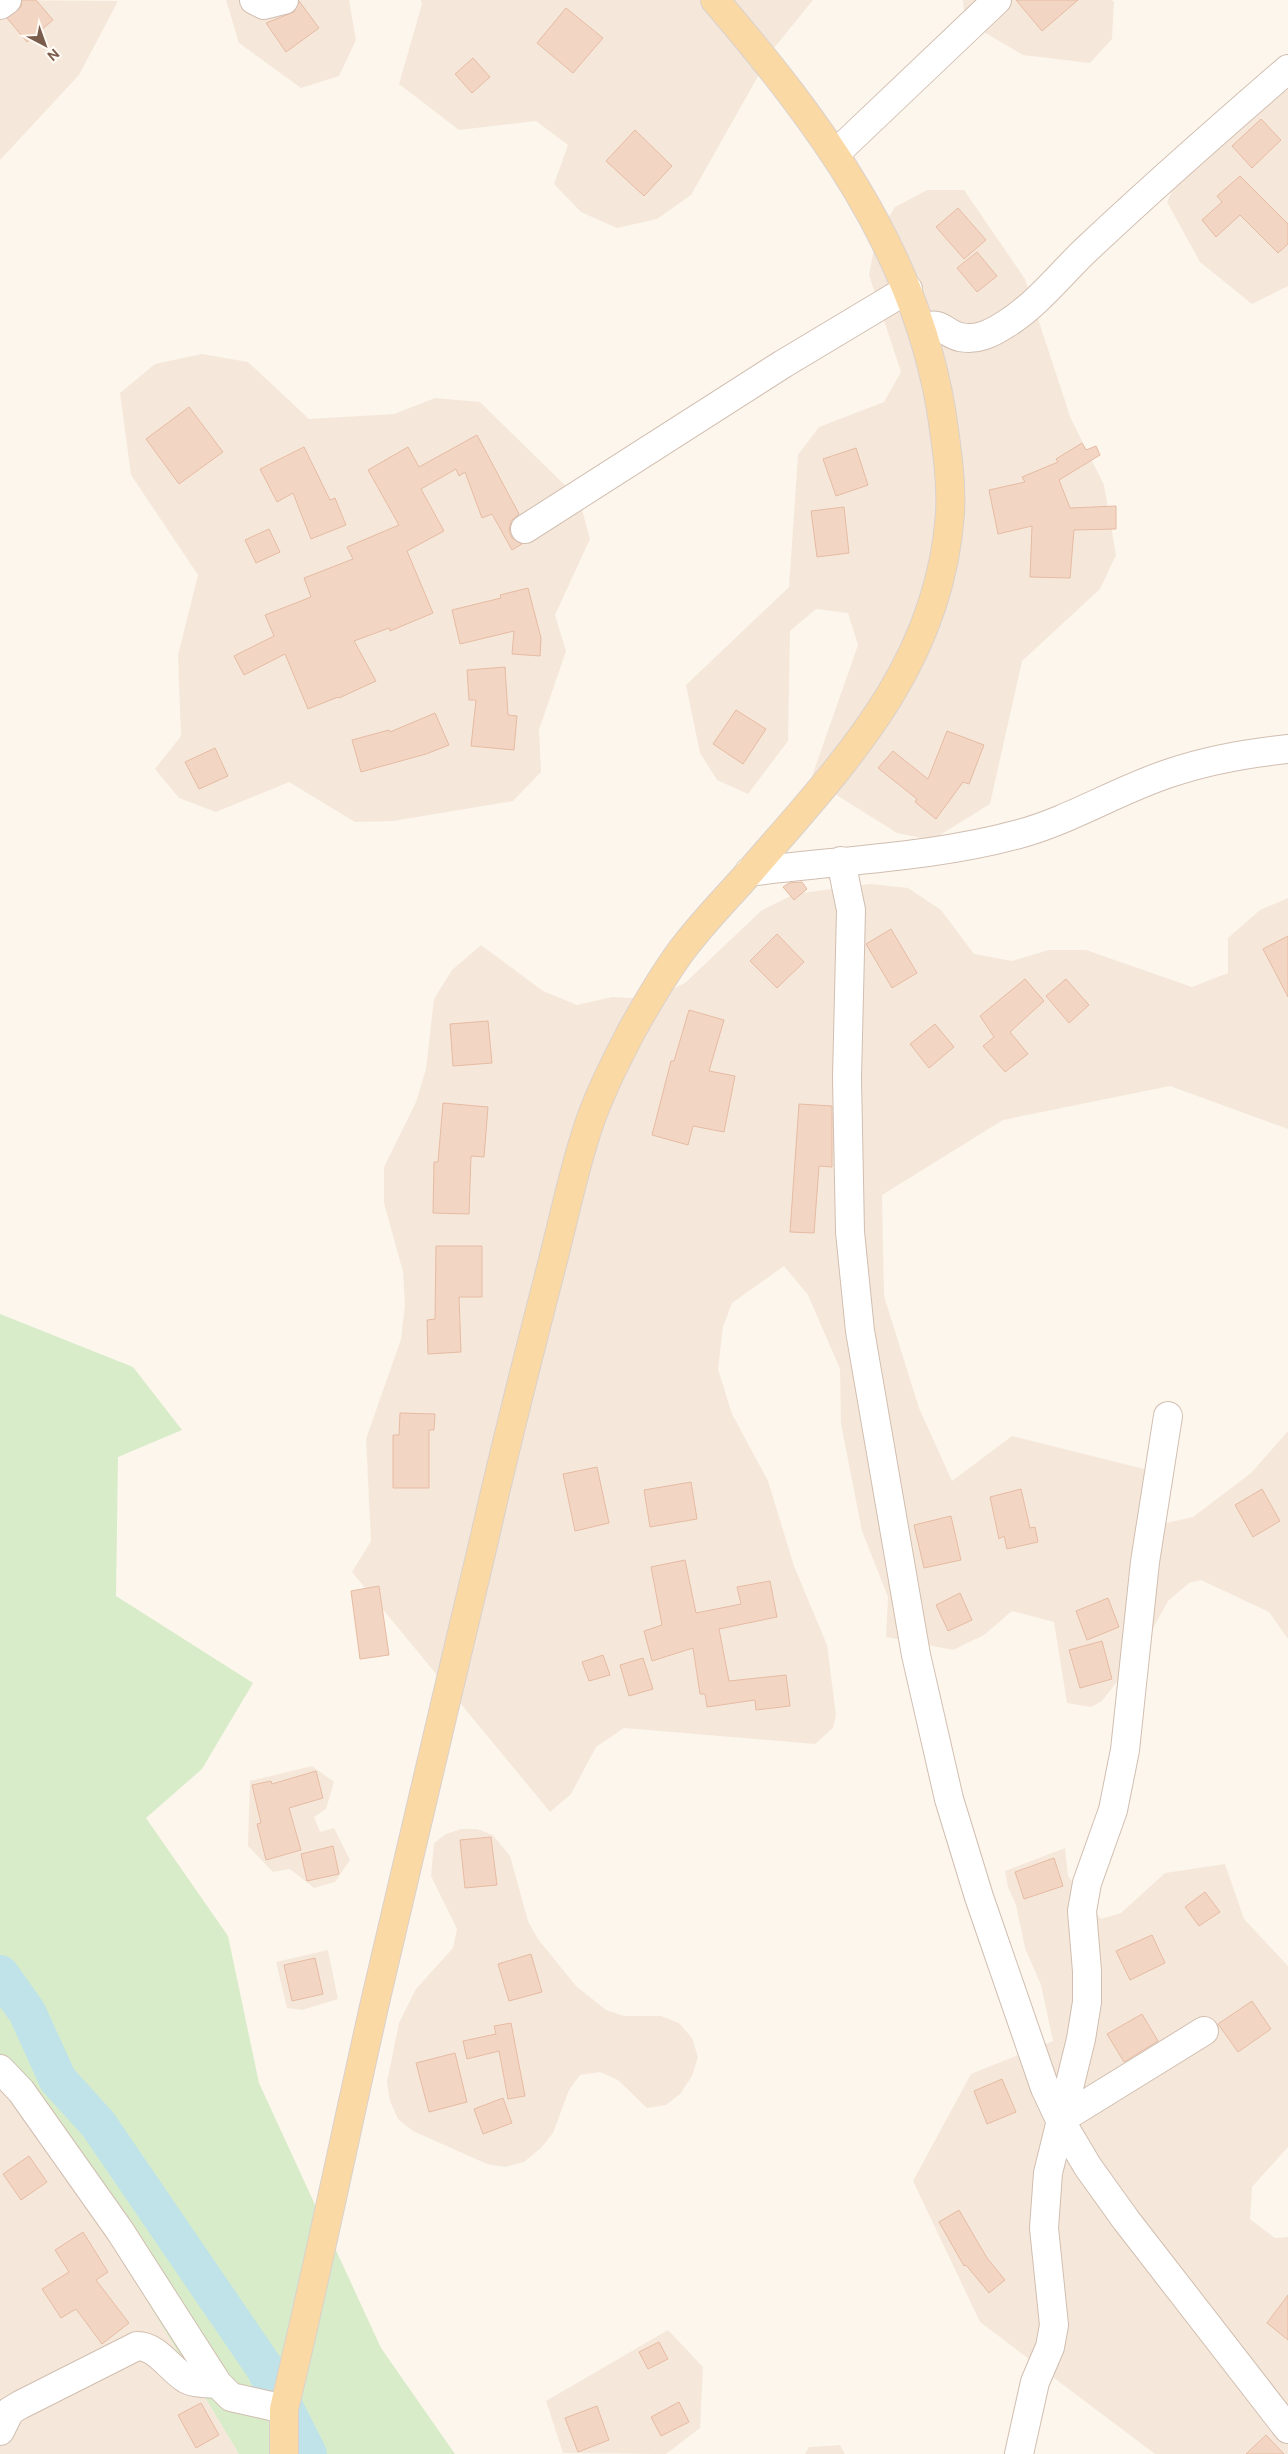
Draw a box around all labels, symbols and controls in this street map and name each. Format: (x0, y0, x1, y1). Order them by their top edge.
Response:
north arrow (20, 20, 70, 70)
text: N (44, 45, 63, 65)

